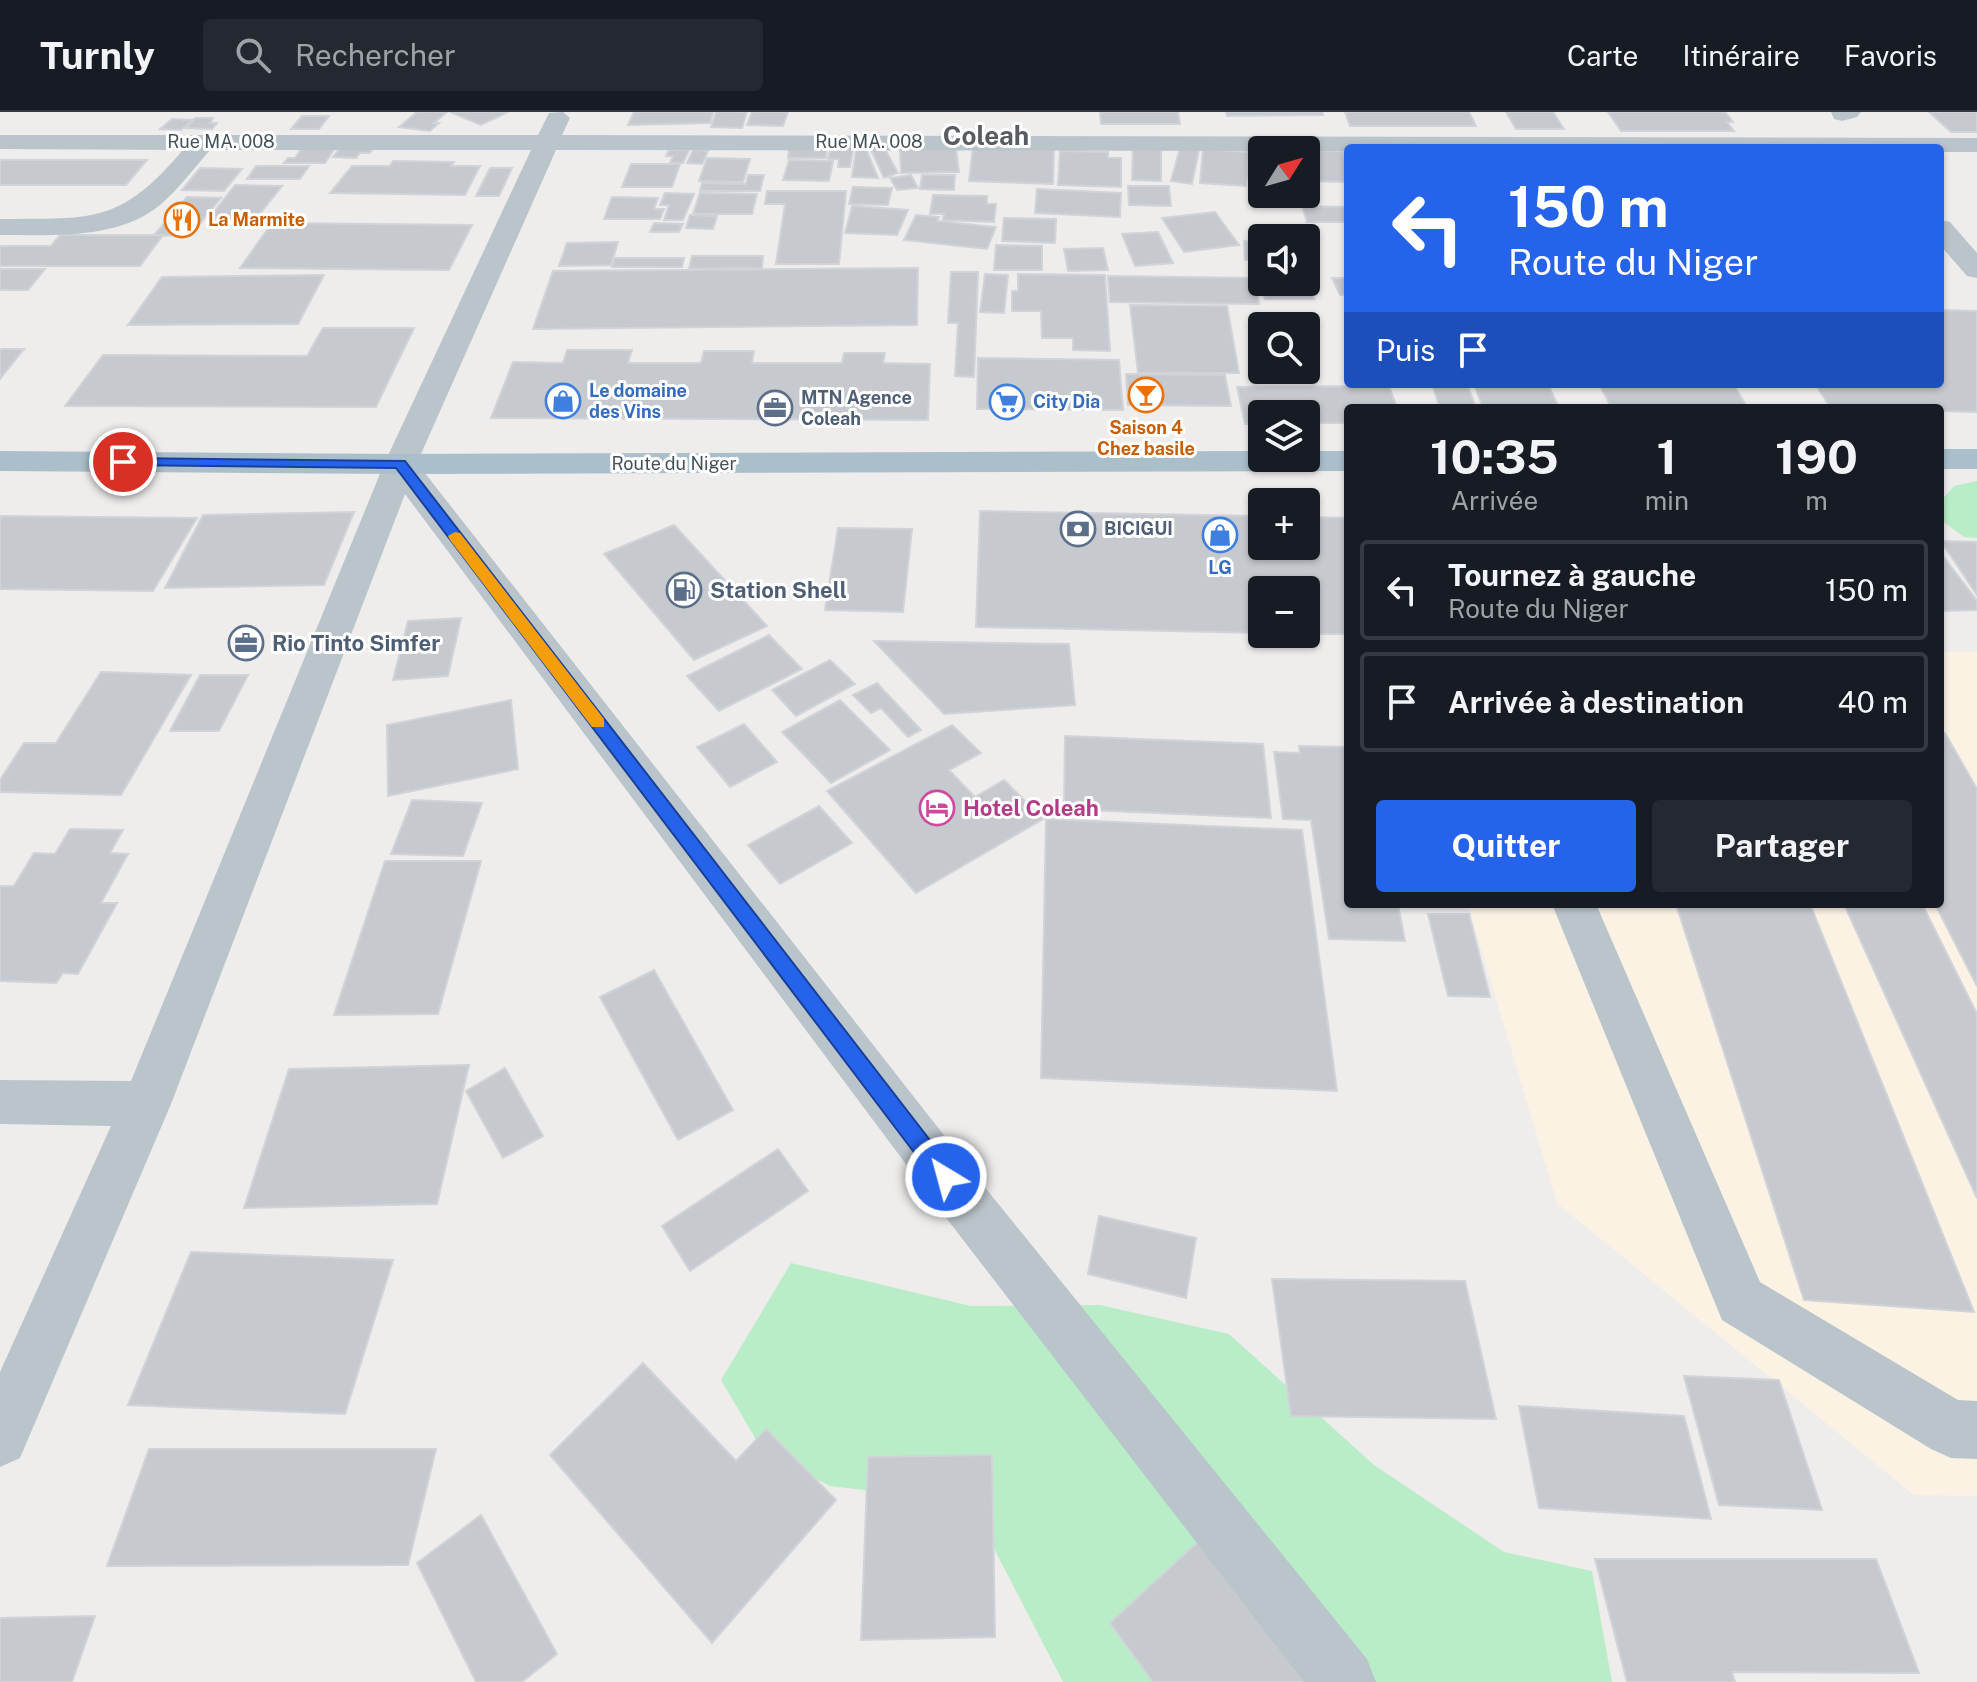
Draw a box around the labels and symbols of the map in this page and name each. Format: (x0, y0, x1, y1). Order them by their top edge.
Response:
district label: Coleah (943, 120, 1029, 151)
street label: Rue MA. 008 (167, 131, 275, 152)
street label: Rue MA. 008 (815, 131, 923, 152)
north arrow (1248, 136, 1320, 208)
restaurant icon: La Marmite (163, 201, 201, 239)
place label: La Marmite (208, 209, 305, 230)
bar icon: Saison 4 Chez basile (1127, 376, 1165, 414)
place label: Le domaine des Vins (589, 380, 687, 422)
shop icon: Le domaine des Vins (544, 382, 582, 420)
supermarket icon: City Dia (988, 383, 1026, 421)
place label: MTN Agence Coleah (801, 387, 912, 429)
office icon: MTN Agence Coleah (756, 389, 794, 427)
place label: City Dia (1033, 391, 1100, 412)
place label: Saison 4 Chez basile (1097, 417, 1195, 459)
pin (89, 428, 157, 496)
street label: Route du Niger (611, 453, 737, 474)
bank icon: BICIGUI (1059, 510, 1097, 548)
shop icon: LG (1201, 516, 1239, 554)
place label: BICIGUI (1104, 518, 1173, 539)
place label: LG (1208, 557, 1232, 578)
fuel station icon: Station Shell (665, 571, 703, 609)
place label: Station Shell (710, 577, 847, 603)
office icon: Rio Tinto Simfer (227, 624, 265, 662)
place label: Rio Tinto Simfer (272, 630, 440, 656)
hotel icon: Hotel Coleah (918, 789, 956, 827)
place label: Hotel Coleah (963, 795, 1099, 821)
position arrow (904, 1135, 988, 1219)

